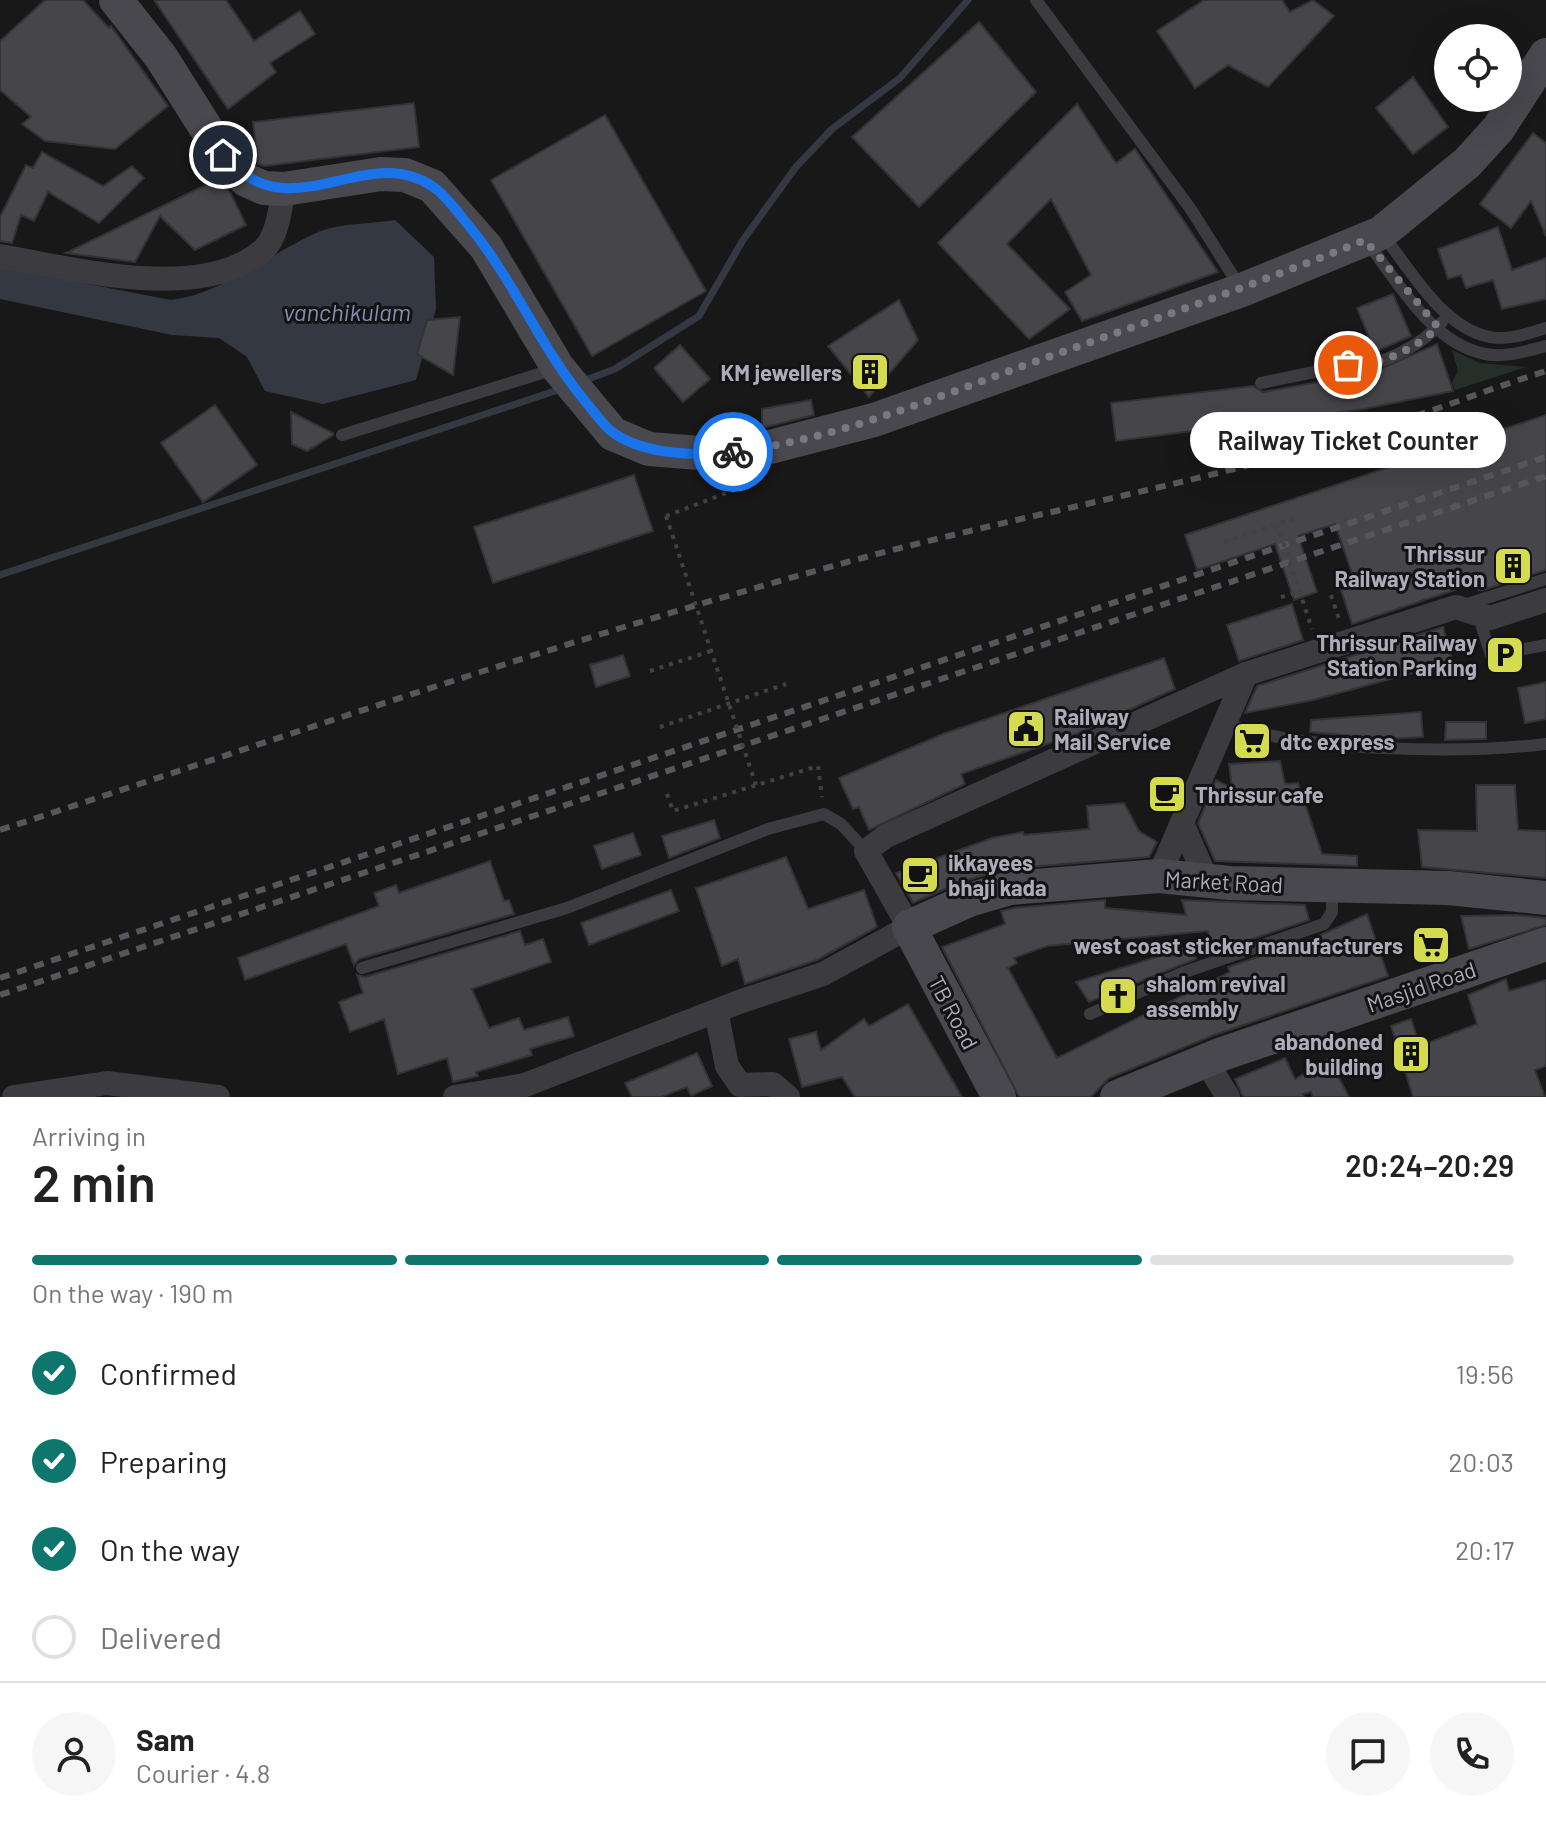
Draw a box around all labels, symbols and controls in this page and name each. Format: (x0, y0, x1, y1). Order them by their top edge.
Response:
map controls (1434, 24, 1522, 112)
button: locate (1434, 24, 1522, 112)
pin (189, 121, 257, 189)
icon: home (201, 133, 245, 177)
water label: vanchikulam (283, 297, 411, 326)
pin (1314, 331, 1382, 399)
icon: bag (1326, 343, 1370, 387)
building icon: KM jewellers (849, 351, 891, 393)
place label: KM jewellers (721, 359, 842, 385)
courier (693, 412, 773, 492)
callout: Railway Ticket Counter (1190, 413, 1506, 469)
text: Railway Ticket Counter (1217, 424, 1479, 455)
icon: bike (711, 430, 755, 474)
place label: Thrissur Railway Station (1334, 540, 1486, 591)
building icon: Thrissur Railway Station (1492, 545, 1534, 587)
place label: Thrissur Railway Station Parking (1316, 629, 1477, 680)
parking icon: Thrissur Railway Station Parking (1484, 634, 1526, 676)
place label: Railway Mail Service (1054, 703, 1171, 754)
public building icon: Railway Mail Service (1005, 708, 1047, 750)
supermarket icon: dtc express (1231, 720, 1273, 762)
place label: dtc express (1280, 728, 1395, 754)
cafe icon: Thrissur cafe (1146, 773, 1188, 815)
place label: Thrissur cafe (1195, 781, 1324, 807)
place label: ikkayees bhaji kada (948, 849, 1047, 900)
cafe icon: ikkayees bhaji kada (899, 854, 941, 896)
street label: Market Road (1164, 865, 1284, 897)
supermarket icon: west coast sticker manufacturers (1410, 924, 1452, 966)
place label: west coast sticker manufacturers (1074, 932, 1403, 958)
street label: Masjid Road (1363, 955, 1479, 1017)
place label: shalom revival assembly (1146, 970, 1286, 1021)
street label: TB Road (924, 971, 984, 1053)
church icon: shalom revival assembly (1097, 975, 1139, 1017)
place label: abandoned building (1274, 1028, 1383, 1079)
building icon: abandoned building (1390, 1033, 1432, 1075)
text: Arriving in (32, 1120, 146, 1151)
text: 20:24–20:29 (1345, 1147, 1514, 1183)
text: 2 min (32, 1150, 156, 1212)
text: On the way · 190 m (32, 1277, 233, 1308)
icon: check (32, 1351, 76, 1395)
text: Confirmed (100, 1355, 237, 1391)
text: 19:56 (1456, 1358, 1514, 1389)
icon: check (32, 1439, 76, 1483)
text: Preparing (100, 1443, 227, 1479)
text: 20:03 (1448, 1446, 1514, 1477)
icon: check (32, 1527, 76, 1571)
text: On the way (100, 1531, 240, 1567)
text: 20:17 (1455, 1534, 1514, 1565)
text: Delivered (100, 1619, 222, 1655)
button: person (32, 1712, 116, 1796)
button: chat (1326, 1712, 1410, 1796)
button: phone (1430, 1712, 1514, 1796)
text: Sam (136, 1721, 195, 1757)
text: Courier · 4.8 (136, 1757, 270, 1788)

